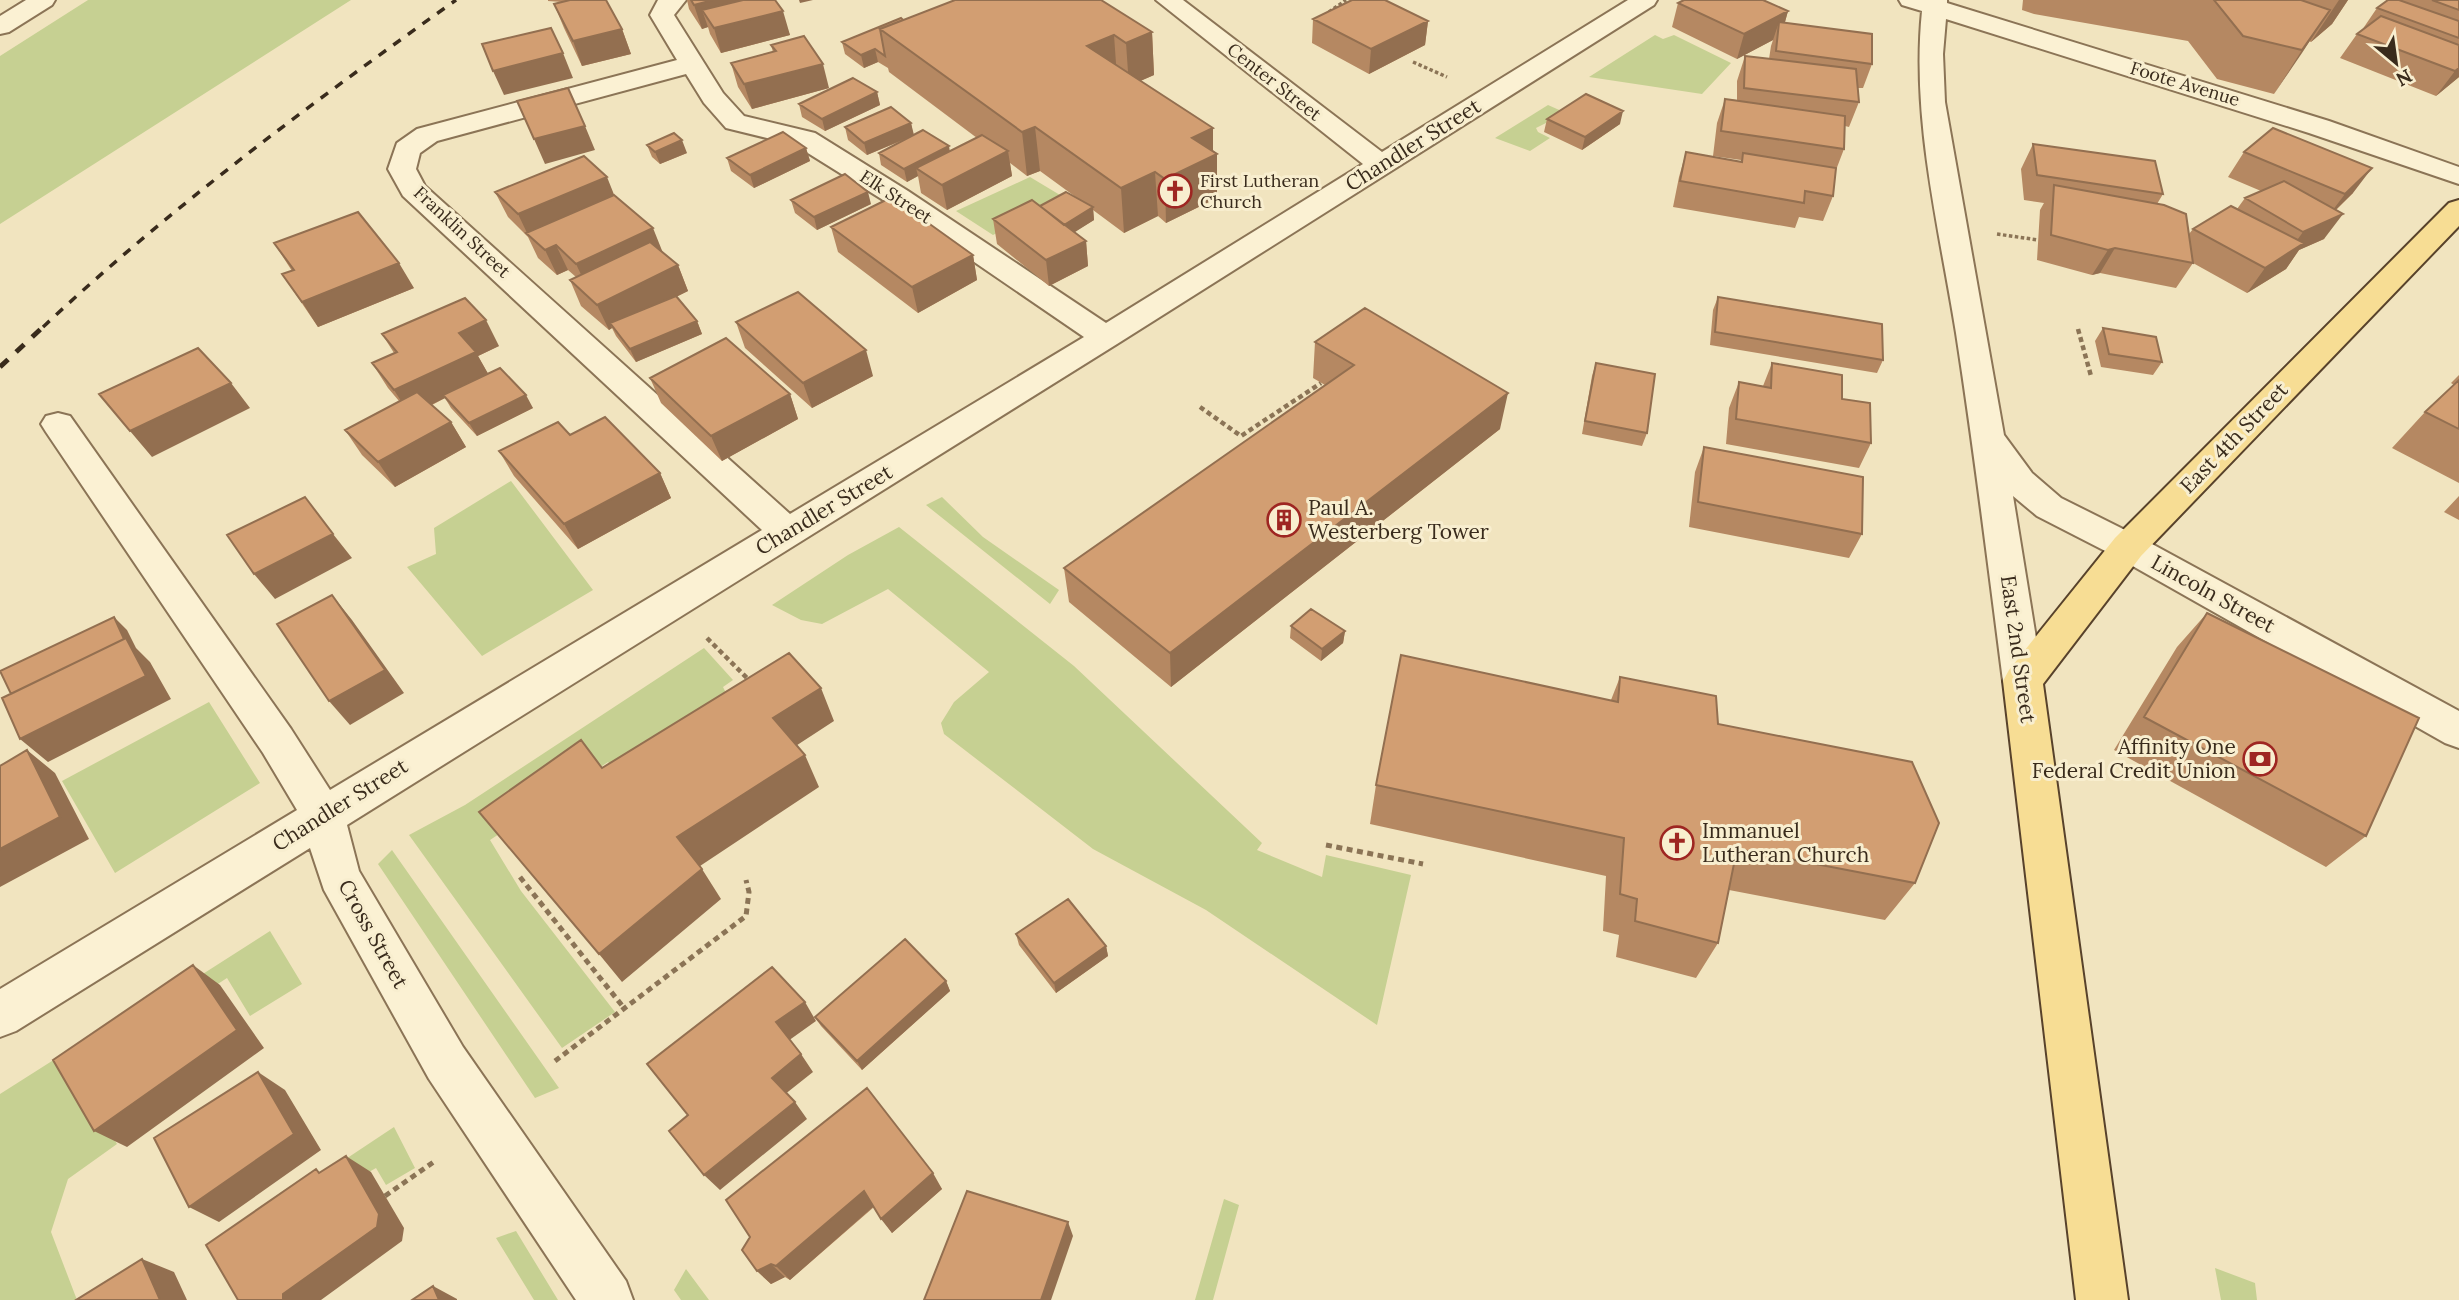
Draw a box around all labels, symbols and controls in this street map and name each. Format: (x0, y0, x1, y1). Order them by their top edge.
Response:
north arrow (2361, 28, 2431, 98)
street label: Center Street (1223, 38, 1326, 126)
street label: Foote Avenue (2128, 56, 2243, 111)
text: N (2392, 64, 2416, 92)
street label: Chandler Street (1340, 92, 1486, 197)
street label: Elk Street (856, 165, 937, 228)
place label: First Lutheran Church (1200, 169, 1319, 213)
church icon: First Lutheran Church (1156, 172, 1194, 210)
street label: Franklin Street (409, 181, 516, 282)
street label: East 4th Street (2174, 376, 2294, 499)
street label: Chandler Street (751, 458, 898, 561)
place label: Paul A. Westerberg Tower (1308, 494, 1489, 545)
building icon: Paul A. Westerberg Tower (1265, 501, 1303, 539)
street label: Lincoln Street (2146, 548, 2281, 639)
street label: East 2nd Street (1995, 573, 2042, 725)
place label: Affinity One Federal Credit Union (2032, 733, 2236, 784)
bank icon: Affinity One Federal Credit Union (2241, 740, 2279, 778)
street label: Chandler Street (267, 752, 413, 857)
place label: Immanuel Lutheran Church (1702, 817, 1869, 868)
church icon: Immanuel Lutheran Church (1658, 824, 1696, 862)
street label: Cross Street (332, 875, 415, 994)

